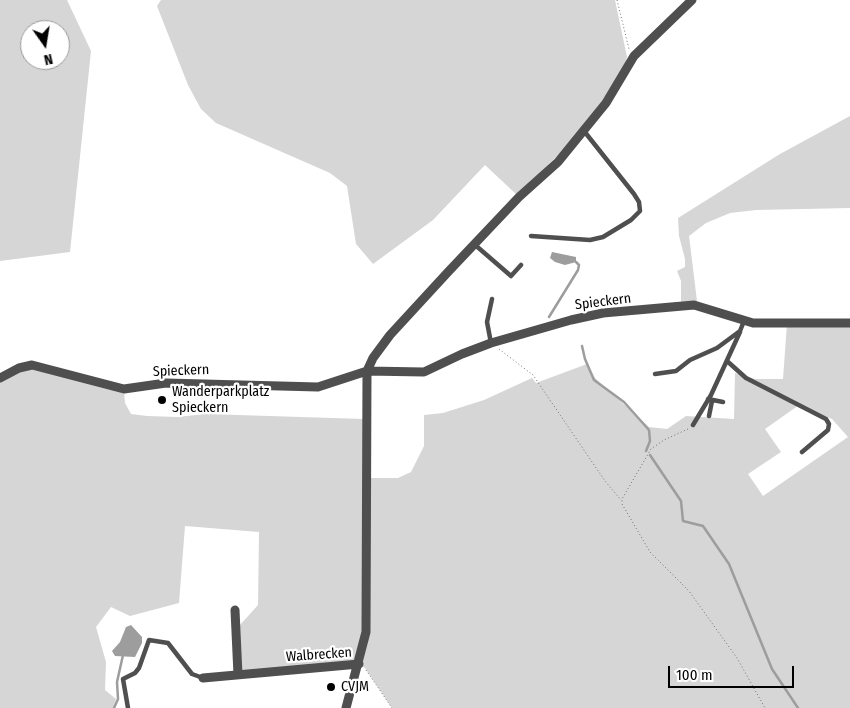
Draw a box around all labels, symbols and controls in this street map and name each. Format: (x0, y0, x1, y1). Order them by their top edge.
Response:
north arrow (20, 20, 70, 70)
text: N (42, 50, 54, 68)
street label: Spieckern (574, 290, 632, 314)
street label: Spieckern (153, 362, 209, 380)
place label: Wanderparkplatz Spieckern (172, 384, 269, 417)
marker: Wanderparkplatz Spieckern (156, 394, 168, 406)
street label: Walbrecken (285, 644, 353, 666)
scale bar (670, 656, 796, 688)
text: 100 m (676, 666, 713, 684)
place label: CVJM (341, 679, 369, 695)
marker: CVJM (325, 681, 337, 693)

